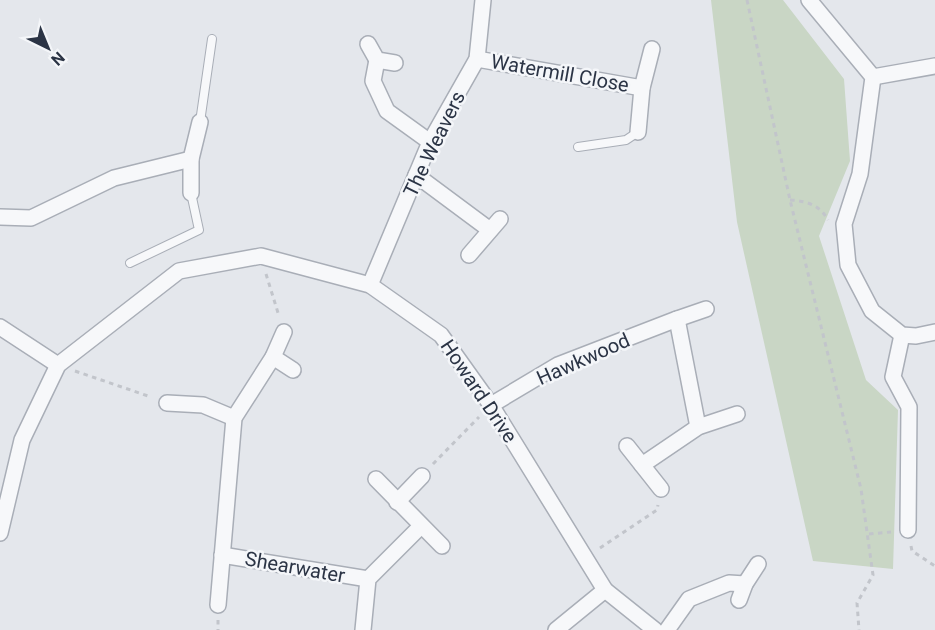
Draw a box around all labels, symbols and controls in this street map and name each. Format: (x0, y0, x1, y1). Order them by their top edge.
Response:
north arrow (18, 18, 78, 78)
text: N (47, 48, 68, 69)
street label: Watermill Close (489, 49, 631, 97)
street label: The Weavers (398, 87, 470, 201)
street label: Hawkwood (533, 328, 633, 390)
street label: Howard Drive (436, 335, 522, 447)
street label: Shearwater (243, 546, 347, 588)

